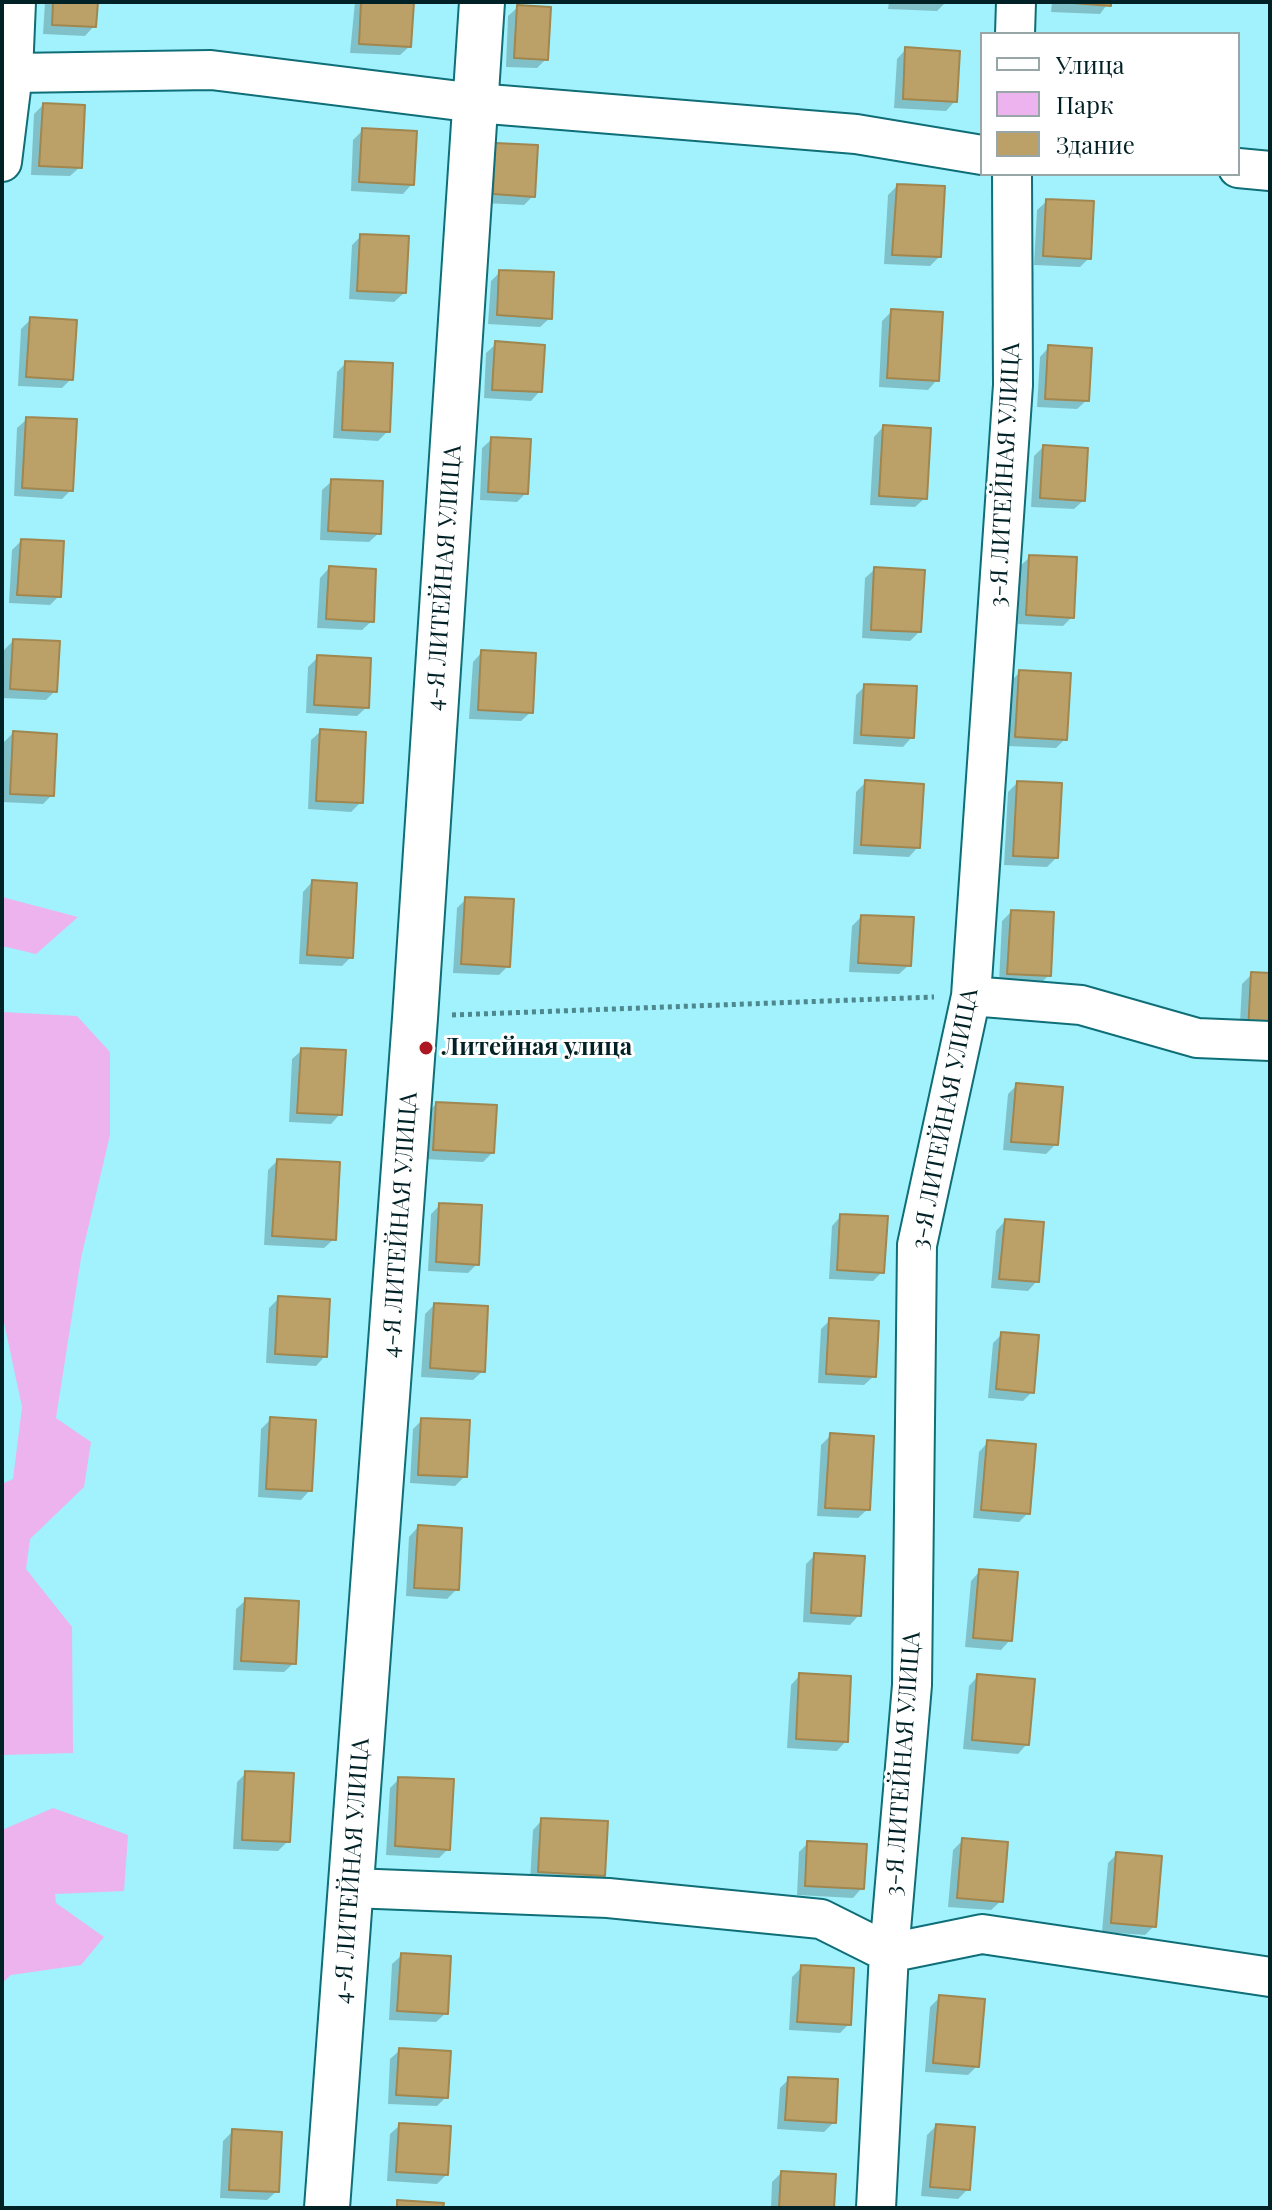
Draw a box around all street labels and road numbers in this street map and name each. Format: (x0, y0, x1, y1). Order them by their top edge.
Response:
street label: 3-Я ЛИТЕЙНАЯ УЛИЦА (984, 342, 1026, 608)
street label: 4-Я ЛИТЕЙНАЯ УЛИЦА (420, 444, 468, 712)
street label: 3-Я ЛИТЕЙНАЯ УЛИЦА (906, 986, 984, 1252)
street label: 4-Я ЛИТЕЙНАЯ УЛИЦА (376, 1091, 424, 1359)
street label: 3-Я ЛИТЕЙНАЯ УЛИЦА (879, 1631, 927, 1897)
street label: 4-Я ЛИТЕЙНАЯ УЛИЦА (328, 1737, 376, 2005)

